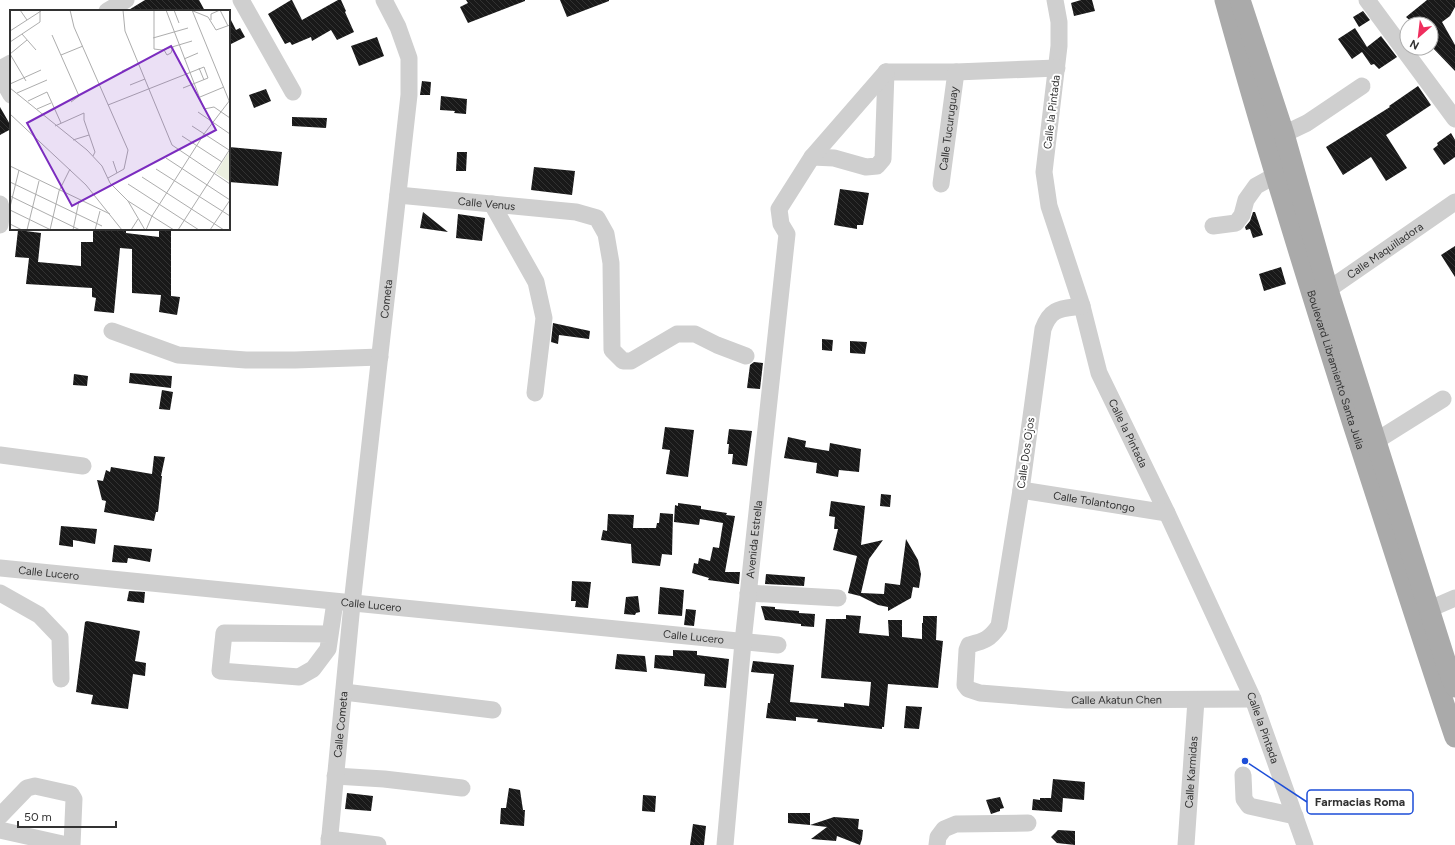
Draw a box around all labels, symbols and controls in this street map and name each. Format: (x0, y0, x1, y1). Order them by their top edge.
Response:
inset map (10, 10, 230, 230)
north arrow (1399, 16, 1439, 56)
text: N (1408, 37, 1421, 52)
street label: Calle la Pintada (1041, 74, 1063, 150)
street label: Calle Tucuruguay (936, 85, 961, 171)
street label: Calle Venus (457, 194, 516, 213)
street label: Calle Maquilladora (1344, 220, 1425, 281)
street label: Cometa (377, 279, 395, 319)
street label: Boulevard Libramiento Santa Julia (1305, 288, 1367, 451)
street label: Calle la Pintada (1106, 397, 1150, 470)
street label: Calle Dos Ojos (1015, 416, 1037, 490)
street label: Calle Tolantongo (1052, 489, 1136, 514)
street label: Avenida Estrella (743, 500, 765, 579)
street label: Calle Lucero (18, 563, 80, 582)
street label: Calle Lucero (340, 595, 402, 614)
street label: Calle Lucero (663, 627, 725, 646)
street label: Calle la Pintada (1244, 690, 1282, 765)
street label: Calle Cometa (331, 691, 350, 758)
street label: Calle Akatun Chen (1071, 693, 1162, 706)
street label: Calle Karmidas (1182, 736, 1200, 809)
callout: Farmacias Roma (1307, 790, 1413, 814)
text: Farmacias Roma (1315, 795, 1405, 809)
scale bar (18, 803, 116, 829)
text: 50 m (24, 810, 52, 824)

